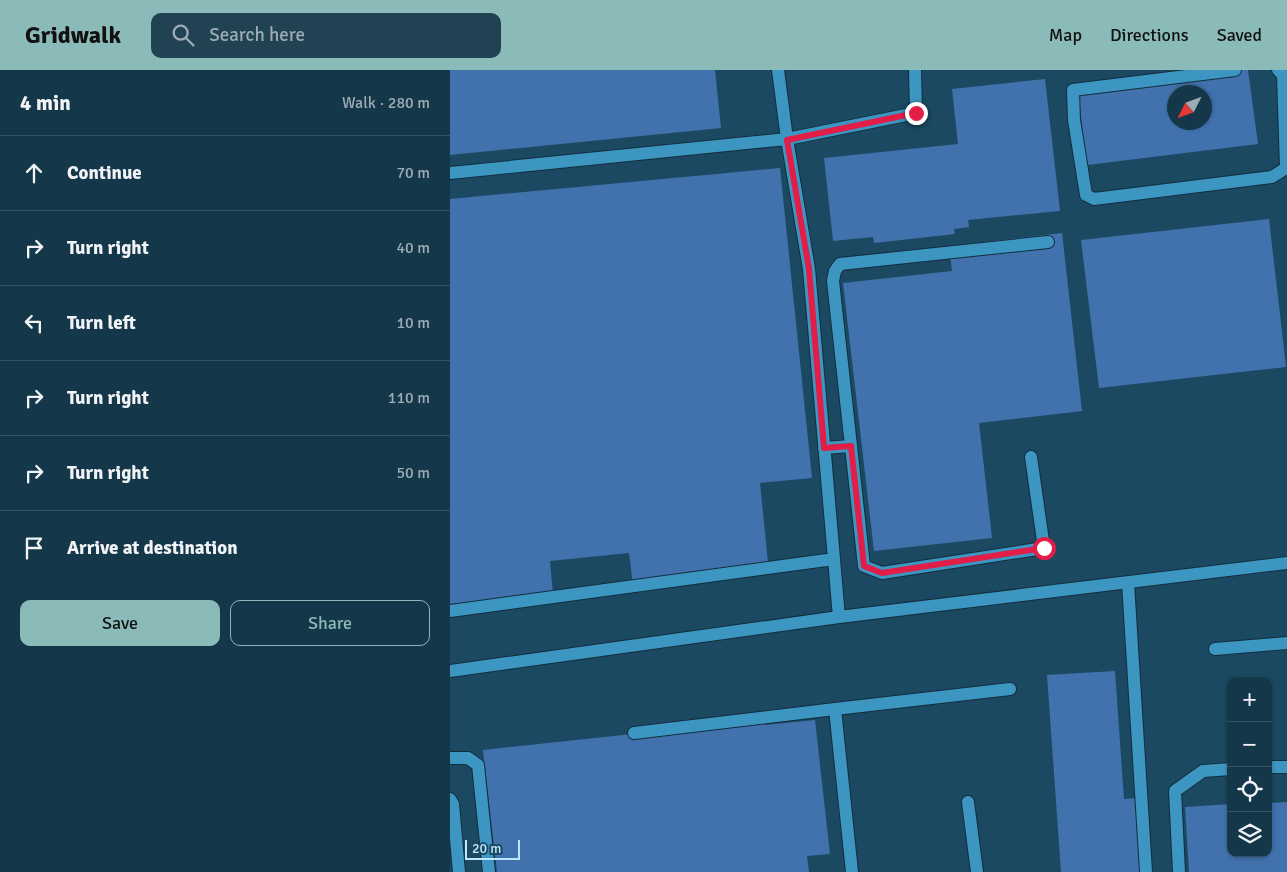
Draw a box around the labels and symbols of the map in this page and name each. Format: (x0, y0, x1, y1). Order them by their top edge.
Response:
north arrow (1167, 85, 1212, 130)
route end (905, 102, 928, 125)
route start (1033, 537, 1056, 560)
scale bar (465, 837, 520, 860)

